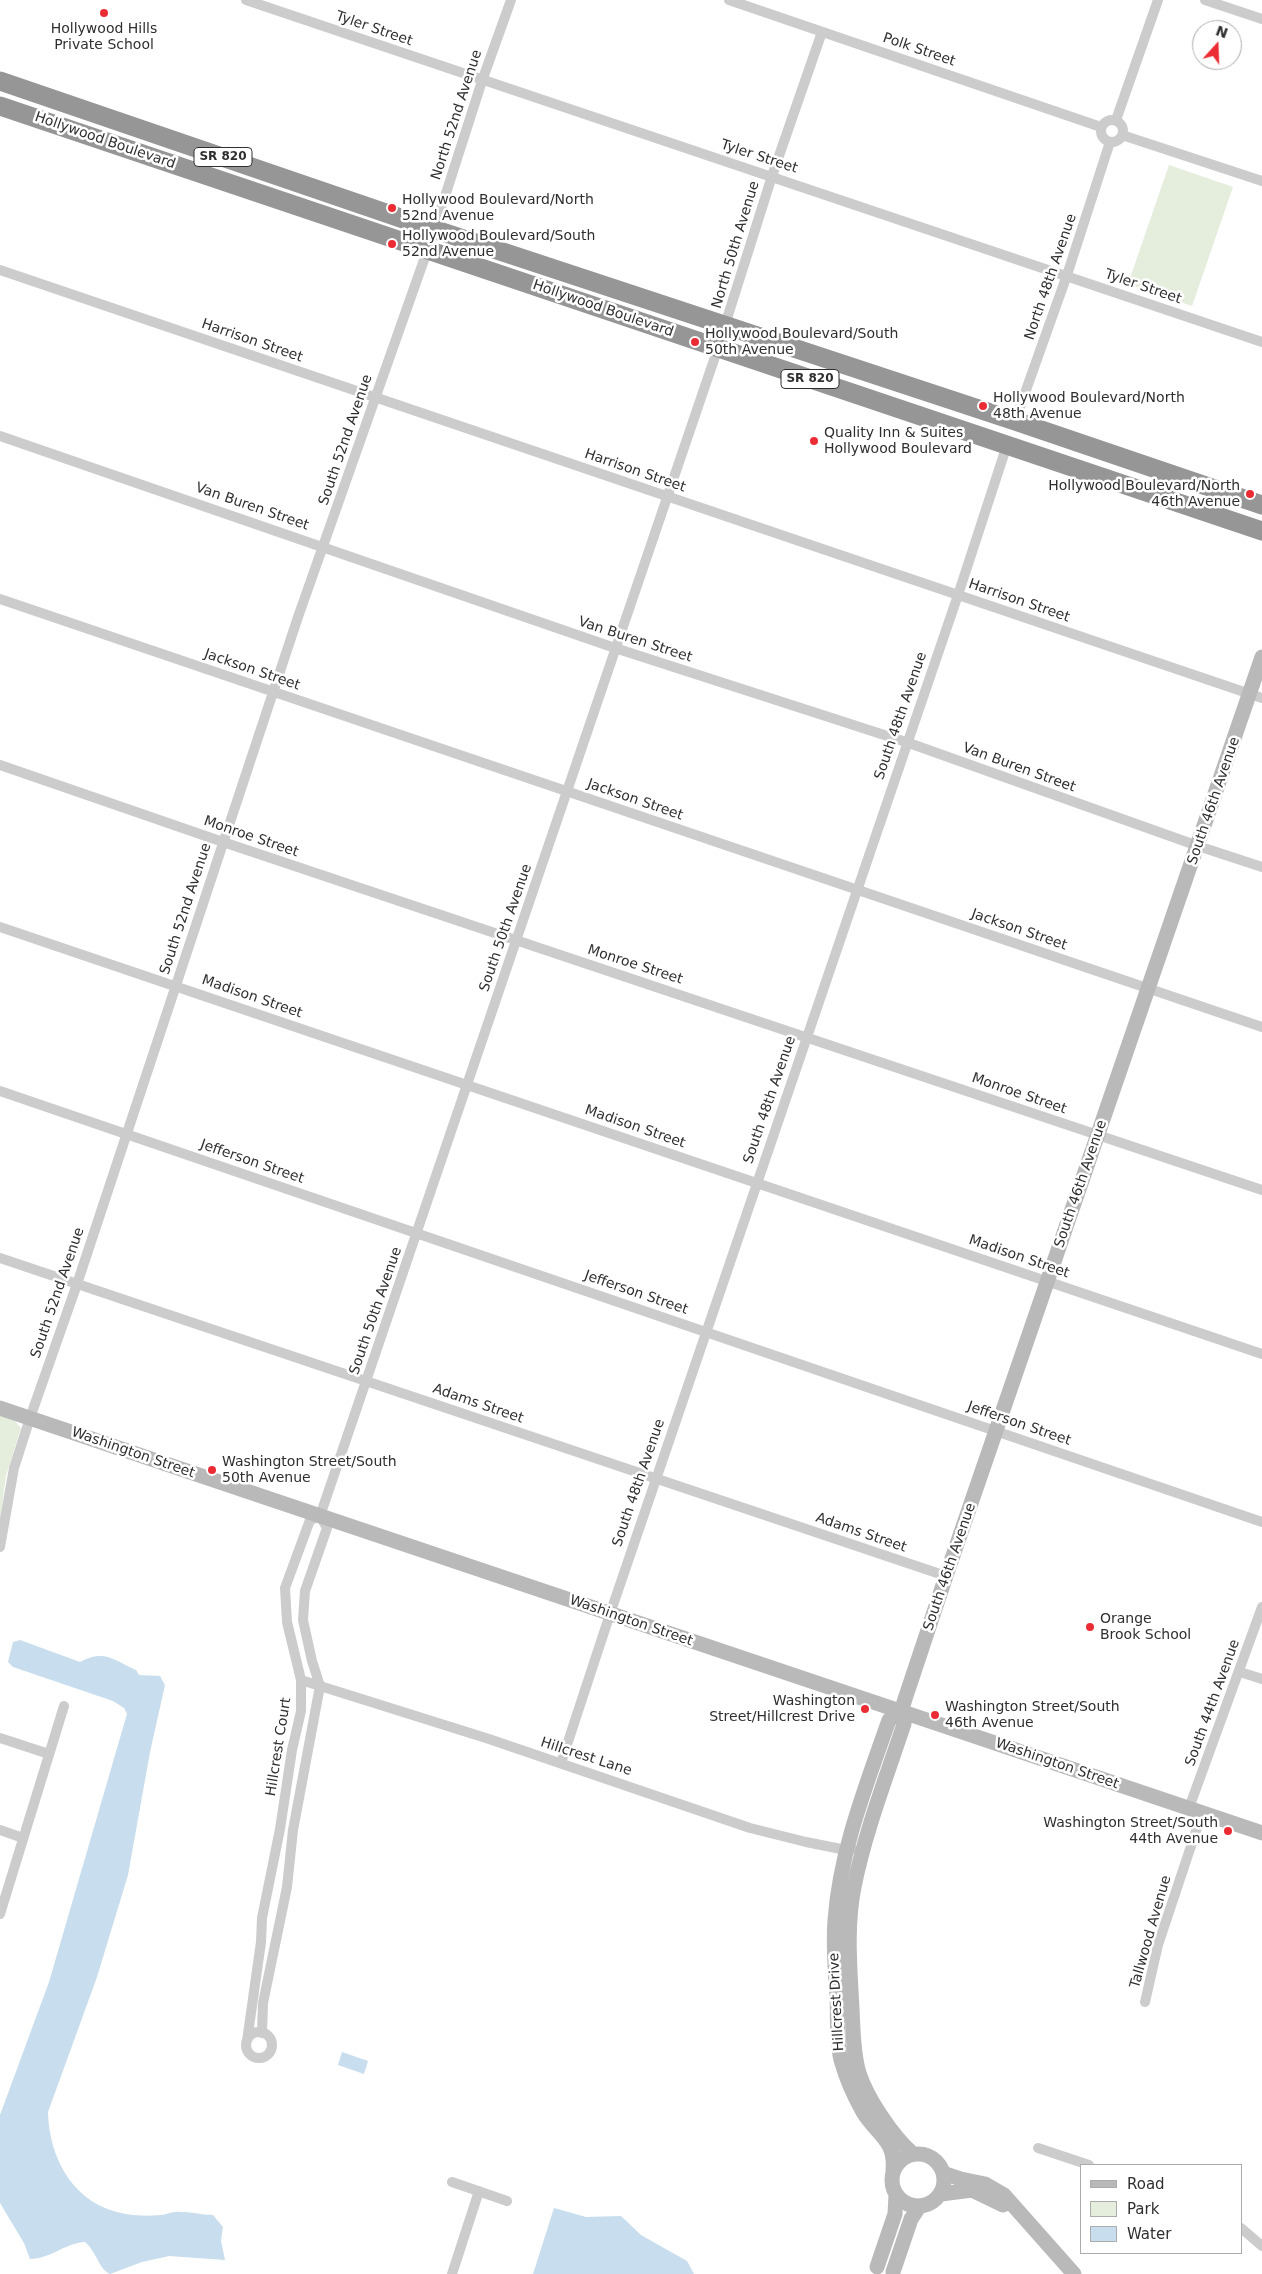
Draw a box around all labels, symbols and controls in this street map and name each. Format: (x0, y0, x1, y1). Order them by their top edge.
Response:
marker: Hollywood Hills Private School (98, 7, 110, 19)
street label: Tyler Street (333, 8, 415, 50)
north arrow (1192, 20, 1242, 70)
place label: Hollywood Hills Private School (51, 21, 157, 54)
text: N (1214, 22, 1230, 41)
street label: Polk Street (881, 30, 957, 70)
street label: North 52nd Avenue (428, 48, 486, 182)
street label: Hollywood Boulevard (32, 109, 178, 173)
street label: Tyler Street (718, 137, 800, 177)
road number: SR 820 (194, 148, 252, 166)
street label: North 50th Avenue (709, 179, 763, 311)
place label: Hollywood Boulevard/North 52nd Avenue (402, 192, 594, 224)
marker: Hollywood Boulevard/North 52nd Avenue (386, 202, 398, 214)
street label: North 48th Avenue (1022, 212, 1080, 342)
place label: Hollywood Boulevard/South 52nd Avenue (402, 228, 595, 260)
marker: Hollywood Boulevard/South 52nd Avenue (386, 238, 398, 250)
street label: Tyler Street (1102, 266, 1184, 308)
street label: Hollywood Boulevard (530, 277, 676, 341)
street label: Harrison Street (199, 316, 305, 366)
place label: Hollywood Boulevard/South 50th Avenue (705, 326, 898, 358)
marker: Hollywood Boulevard/South 50th Avenue (689, 336, 701, 348)
road number: SR 820 (781, 369, 839, 388)
street label: South 52nd Avenue (316, 372, 376, 508)
place label: Hollywood Boulevard/North 48th Avenue (993, 390, 1185, 422)
marker: Hollywood Boulevard/North 48th Avenue (977, 400, 989, 412)
place label: Quality Inn & Suites Hollywood Boulevard (824, 425, 972, 458)
marker: Quality Inn & Suites Hollywood Boulevard (808, 435, 820, 447)
street label: Harrison Street (582, 446, 688, 496)
place label: Hollywood Boulevard/North 46th Avenue (1048, 478, 1240, 511)
street label: Van Buren Street (193, 480, 311, 534)
marker: Hollywood Boulevard/North 46th Avenue (1244, 488, 1256, 500)
street label: Harrison Street (966, 576, 1072, 626)
street label: Van Buren Street (576, 614, 694, 666)
street label: Jackson Street (202, 646, 302, 694)
street label: South 48th Avenue (871, 650, 931, 782)
street label: South 46th Avenue (1184, 735, 1244, 867)
street label: Van Buren Street (960, 740, 1078, 796)
street label: Jackson Street (585, 776, 685, 824)
street label: Monroe Street (201, 813, 301, 861)
street label: South 52nd Avenue (157, 841, 215, 977)
street label: South 50th Avenue (476, 862, 536, 994)
street label: Jackson Street (969, 906, 1069, 954)
street label: Monroe Street (585, 942, 685, 988)
street label: Madison Street (200, 972, 304, 1022)
street label: South 48th Avenue (740, 1034, 800, 1166)
street label: Monroe Street (969, 1070, 1069, 1118)
street label: Madison Street (583, 1102, 687, 1152)
street label: South 46th Avenue (1051, 1118, 1111, 1250)
street label: Jefferson Street (198, 1136, 306, 1188)
street label: South 52nd Avenue (28, 1225, 88, 1361)
street label: Madison Street (967, 1232, 1071, 1282)
street label: South 50th Avenue (346, 1245, 406, 1377)
street label: Jefferson Street (582, 1267, 690, 1319)
street label: Adams Street (430, 1381, 526, 1427)
street label: Jefferson Street (965, 1398, 1073, 1450)
street label: South 48th Avenue (609, 1417, 669, 1549)
street label: Washington Street (69, 1424, 197, 1482)
place label: Washington Street/South 50th Avenue (222, 1454, 397, 1486)
marker: Washington Street/South 50th Avenue (206, 1464, 218, 1476)
street label: South 46th Avenue (920, 1501, 980, 1633)
street label: Adams Street (813, 1510, 909, 1556)
street label: Washington Street (567, 1592, 695, 1650)
place label: Orange Brook School (1100, 1611, 1191, 1644)
marker: Orange Brook School (1084, 1621, 1096, 1633)
street label: South 44th Avenue (1182, 1637, 1244, 1769)
place label: Washington Street/Hillcrest Drive (709, 1693, 855, 1725)
street label: Hillcrest Court (263, 1696, 295, 1798)
place label: Washington Street/South 46th Avenue (945, 1699, 1120, 1731)
marker: Washington Street/Hillcrest Drive (859, 1703, 871, 1715)
marker: Washington Street/South 46th Avenue (929, 1709, 941, 1721)
street label: Hillcrest Lane (538, 1734, 634, 1780)
street label: Washington Street (993, 1735, 1121, 1793)
place label: Washington Street/South 44th Avenue (1043, 1815, 1218, 1848)
marker: Washington Street/South 44th Avenue (1222, 1825, 1234, 1837)
street label: Tallwood Avenue (1127, 1874, 1175, 1990)
street label: Hillcrest Drive (826, 1952, 848, 2052)
legend (1080, 2164, 1242, 2254)
text: Road (1127, 2175, 1165, 2193)
text: Park (1127, 2200, 1159, 2218)
text: Water (1127, 2225, 1171, 2243)

